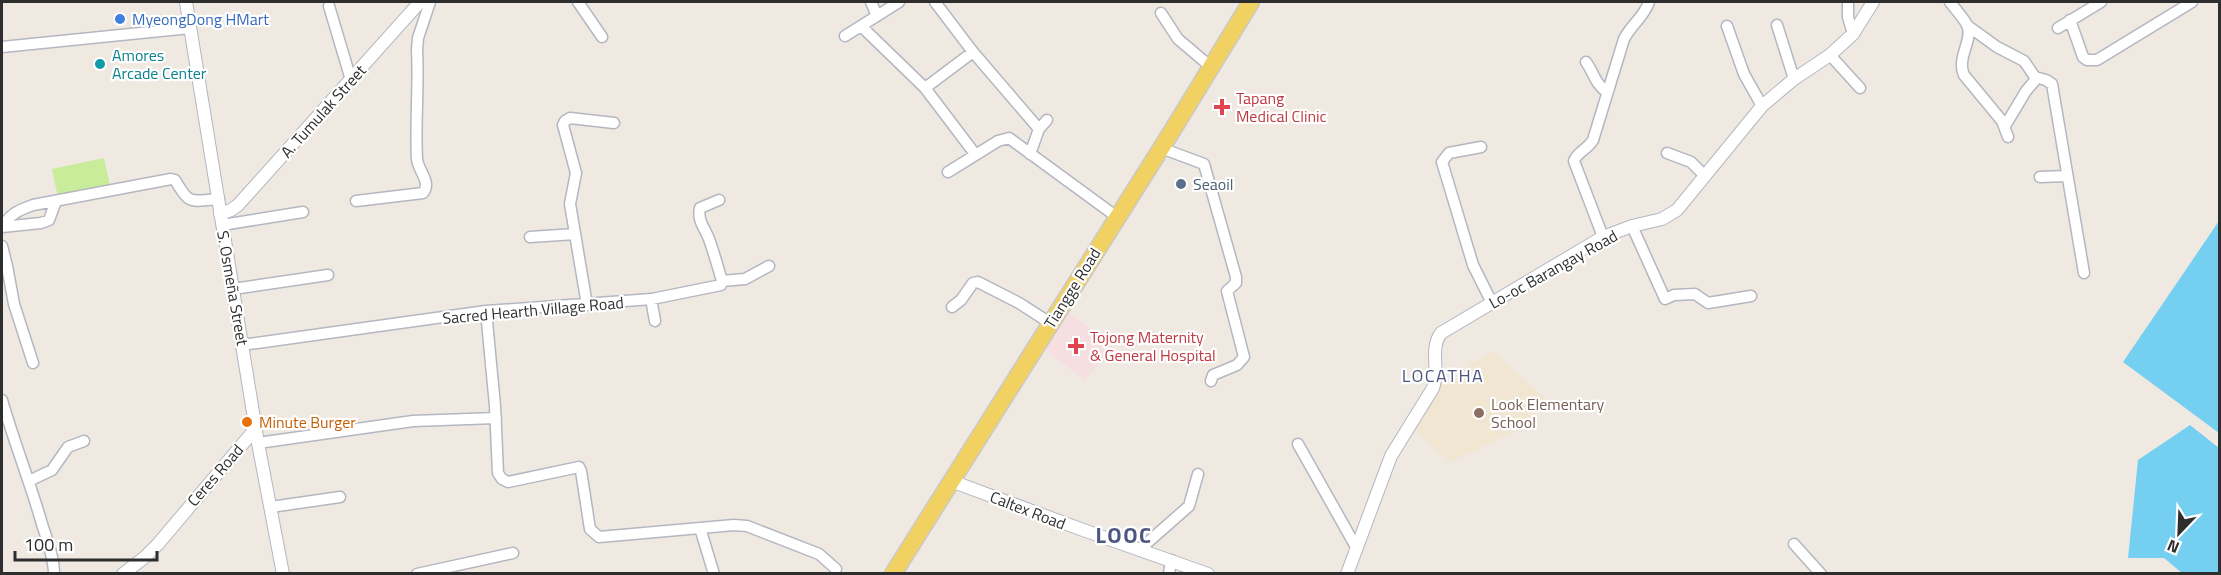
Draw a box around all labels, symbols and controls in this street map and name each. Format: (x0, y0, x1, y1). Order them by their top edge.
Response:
place label: MyeongDong HMart (132, 7, 269, 31)
marker: MyeongDong HMart (113, 12, 127, 26)
place label: Amores Arcade Center (112, 43, 207, 85)
marker: Amores Arcade Center (93, 57, 107, 71)
street label: A. Tumulak Street (275, 59, 372, 163)
place label: Tapang Medical Clinic (1236, 86, 1327, 128)
marker: Tapang Medical Clinic (1213, 98, 1231, 116)
place label: Seaoil (1193, 172, 1233, 196)
marker: Seaoil (1174, 177, 1188, 191)
street label: Lo-oc Barangay Road (1484, 224, 1622, 314)
street label: S. Osmeña Street (211, 229, 255, 348)
street label: Tiangge Road (1038, 243, 1106, 333)
street label: Sacred Hearth Village Road (441, 290, 625, 330)
place label: Tojong Maternity & General Hospital (1090, 325, 1216, 367)
marker: Tojong Maternity & General Hospital (1067, 337, 1085, 355)
district label: LOCATHA (1402, 362, 1484, 389)
place label: Look Elementary School (1491, 392, 1604, 434)
marker: Look Elementary School (1472, 406, 1486, 420)
place label: Minute Burger (259, 410, 356, 434)
marker: Minute Burger (240, 415, 254, 429)
street label: Ceres Road (181, 439, 249, 511)
street label: Caltex Road (987, 485, 1069, 535)
north arrow (2149, 503, 2209, 563)
district label: LOOC (1096, 518, 1152, 552)
scale bar (15, 524, 158, 562)
text: 100 m (24, 531, 73, 558)
text: N (2163, 534, 2183, 560)

